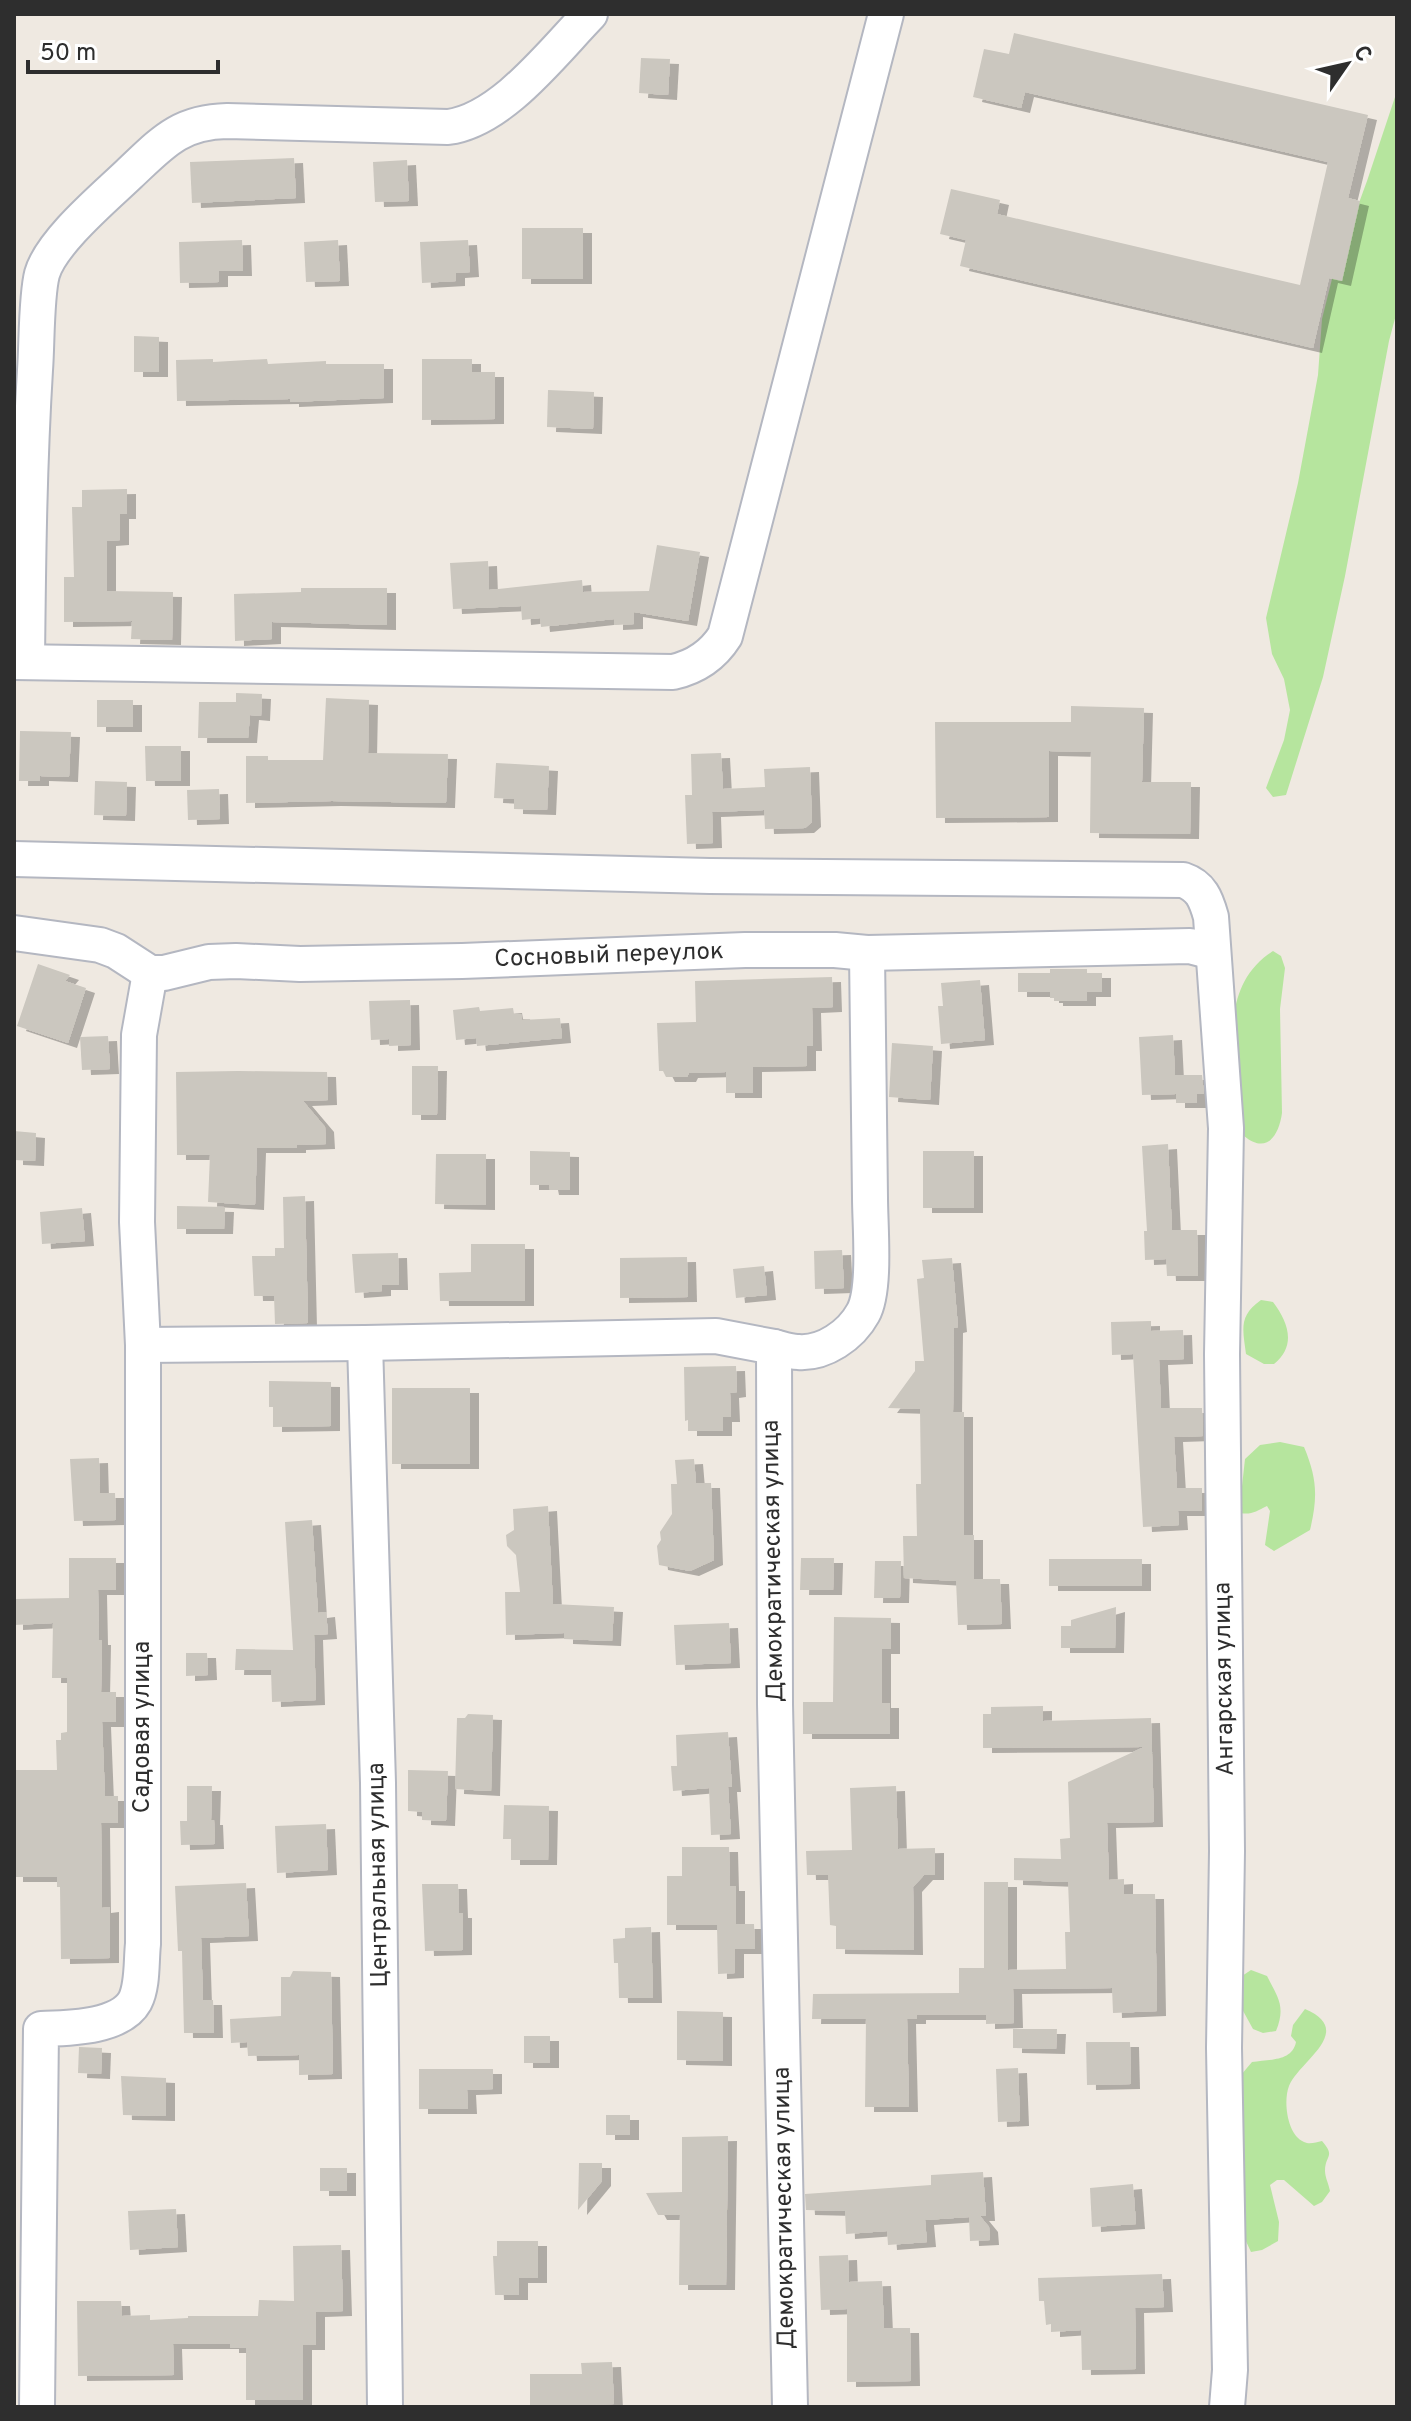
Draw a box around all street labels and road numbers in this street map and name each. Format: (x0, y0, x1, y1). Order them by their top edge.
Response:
street label: Сосновый переулок (494, 937, 724, 975)
street label: Демократическая улица (757, 1419, 791, 1703)
street label: Ангарская улица (1208, 1582, 1242, 1776)
street label: Садовая улица (128, 1641, 158, 1813)
street label: Центральная улица (362, 1762, 396, 1988)
street label: Демократическая улица (768, 2066, 802, 2350)

